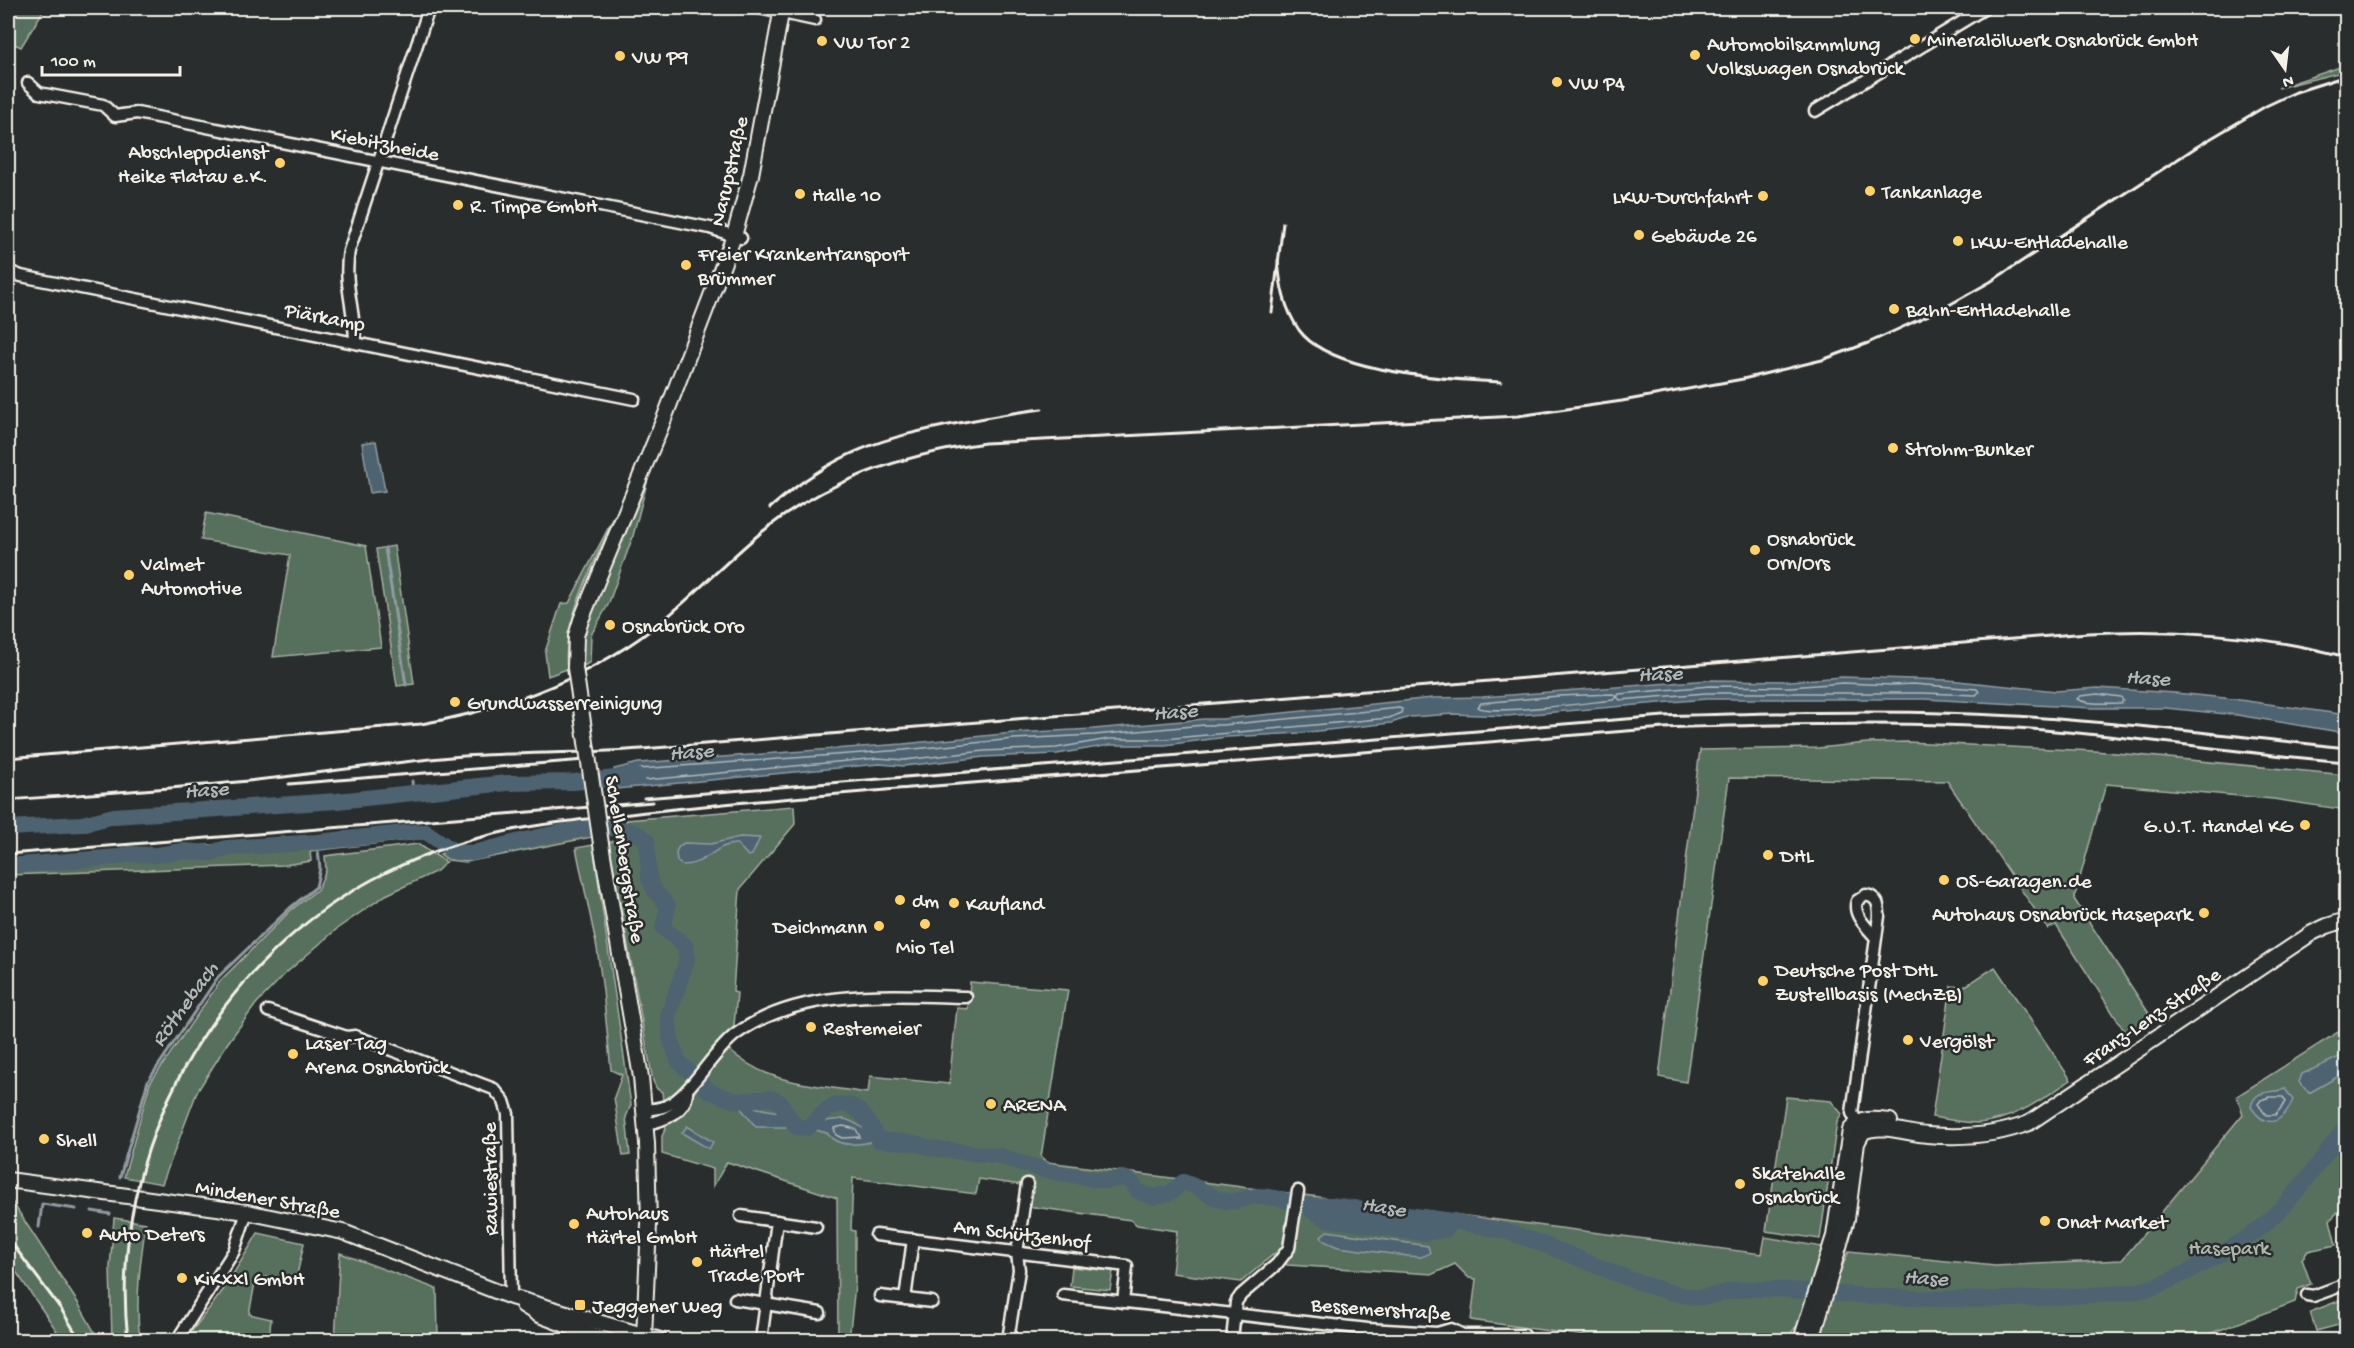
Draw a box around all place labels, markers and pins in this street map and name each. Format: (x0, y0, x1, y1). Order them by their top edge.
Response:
place label: Mineralölwerk Osnabrück GmbH (1927, 30, 2199, 55)
place label: VW Tor 2 (833, 32, 910, 57)
marker: Mineralölwerk Osnabrück GmbH (1908, 32, 1922, 46)
marker: VW Tor 2 (815, 34, 829, 48)
place label: Automobilsammlung Volkswagen Osnabrück (1706, 34, 1906, 83)
place label: VW P9 (631, 47, 689, 72)
marker: Automobilsammlung Volkswagen Osnabrück (1688, 48, 1702, 62)
marker: VW P9 (613, 49, 627, 63)
place label: VW P4 (1568, 73, 1625, 98)
marker: VW P4 (1550, 75, 1564, 89)
place label: Abschleppdienst Heike Flatau e.K. (118, 142, 270, 191)
marker: Abschleppdienst Heike Flatau e.K. (273, 156, 287, 170)
place label: Tankanlage (1881, 182, 1983, 207)
marker: Tankanlage (1863, 184, 1877, 198)
place label: Halle 10 (812, 185, 881, 210)
marker: Halle 10 (793, 187, 807, 201)
place label: LKW-Durchfahrt (1613, 187, 1753, 212)
marker: LKW-Durchfahrt (1756, 189, 1770, 203)
place label: R. Timpe GmbH (470, 196, 599, 221)
marker: R. Timpe GmbH (451, 198, 465, 212)
place label: Gebäude 26 (1651, 226, 1757, 251)
marker: Gebäude 26 (1632, 228, 1646, 242)
place label: LKW-Entladehalle (1970, 232, 2129, 257)
marker: LKW-Entladehalle (1951, 234, 1965, 248)
place label: Freier Krankentransport Brümmer (697, 244, 911, 293)
marker: Freier Krankentransport Brümmer (679, 258, 693, 272)
place label: Bahn-Entladehalle (1905, 300, 2071, 325)
marker: Bahn-Entladehalle (1887, 302, 1901, 316)
place label: Strohm-Bunker (1905, 439, 2034, 464)
marker: Strohm-Bunker (1886, 441, 1900, 455)
place label: Osnabrück Orn/Ors (1767, 529, 1857, 578)
marker: Osnabrück Orn/Ors (1748, 543, 1762, 557)
place label: Valmet Automotive (140, 554, 243, 603)
marker: Valmet Automotive (122, 568, 136, 582)
place label: Osnabrück Oro (622, 616, 745, 641)
marker: Osnabrück Oro (603, 618, 617, 632)
place label: Grundwasserreinigung (467, 693, 663, 718)
marker: Grundwasserreinigung (448, 695, 462, 709)
place label: G.U.T. Handel KG (2144, 816, 2294, 841)
marker: G.U.T. Handel KG (2298, 818, 2312, 832)
place label: DHL (1778, 846, 1815, 871)
marker: DHL (1761, 848, 1775, 862)
place label: OS-Garagen.de (1956, 871, 2093, 896)
marker: OS-Garagen.de (1937, 873, 1951, 887)
place label: dm (912, 891, 939, 916)
marker: dm (893, 893, 907, 907)
place label: Kaufland (966, 894, 1046, 919)
marker: Kaufland (947, 896, 961, 910)
place label: Autohaus Osnabrück Hasepark (1932, 904, 2195, 929)
marker: Autohaus Osnabrück Hasepark (2197, 906, 2211, 920)
place label: Deichmann (771, 917, 867, 942)
marker: Mio Tel (918, 917, 932, 931)
marker: Deichmann (872, 919, 886, 933)
place label: Mio Tel (896, 937, 954, 962)
place label: Deutsche Post DHL Zustellbasis (MechZB) (1773, 960, 1963, 1009)
marker: Deutsche Post DHL Zustellbasis (MechZB) (1756, 974, 1770, 988)
place label: Restemeier (823, 1018, 922, 1043)
marker: Restemeier (804, 1020, 818, 1034)
place label: Vergölst (1919, 1031, 1996, 1056)
place label: Laser Tag Arena Osnabrück (305, 1033, 452, 1082)
marker: Vergölst (1901, 1033, 1915, 1047)
marker: Laser Tag Arena Osnabrück (286, 1047, 300, 1061)
place label: ARENA (1003, 1095, 1067, 1120)
marker: ARENA (984, 1097, 998, 1111)
place label: Shell (56, 1130, 97, 1155)
marker: Shell (37, 1132, 51, 1146)
place label: Skatehalle Osnabrück (1752, 1163, 1846, 1212)
marker: Skatehalle Osnabrück (1733, 1177, 1747, 1191)
place label: Autohaus Härtel GmbH (586, 1203, 698, 1252)
place label: Onat Market (2057, 1212, 2170, 1237)
marker: Onat Market (2038, 1214, 2052, 1228)
marker: Autohaus Härtel GmbH (567, 1217, 581, 1231)
place label: Auto Deters (99, 1224, 206, 1249)
marker: Auto Deters (80, 1226, 94, 1240)
place label: Härtel Trade Port (708, 1241, 805, 1290)
marker: Härtel Trade Port (690, 1255, 704, 1269)
place label: KiKxxl GmbH (194, 1269, 306, 1294)
marker: KiKxxl GmbH (175, 1271, 189, 1285)
place label: Jeggener Weg (592, 1296, 723, 1321)
marker: Jeggener Weg (573, 1298, 587, 1312)

